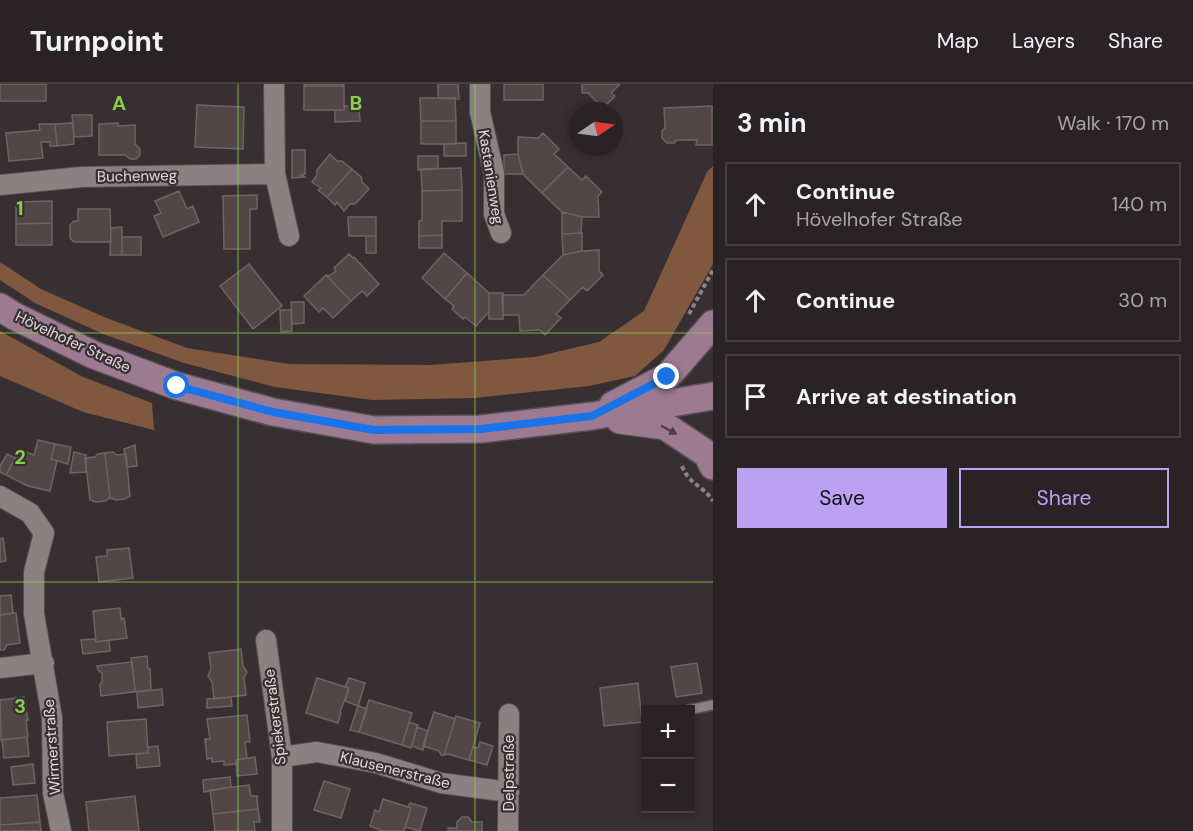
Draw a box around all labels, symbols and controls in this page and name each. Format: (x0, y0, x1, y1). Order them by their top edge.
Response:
text: Turnpoint (30, 23, 164, 60)
text: Map (937, 27, 979, 55)
text: Layers (1012, 27, 1075, 55)
text: Share (1108, 27, 1163, 55)
text: A (112, 90, 126, 116)
text: B (350, 90, 362, 116)
north arrow (569, 102, 623, 156)
text: 3 min (737, 106, 806, 140)
text: Walk · 170 m (1057, 110, 1169, 136)
street label: Kastanienweg (474, 128, 508, 226)
street label: Buchenweg (97, 165, 177, 187)
text: Continue (796, 177, 895, 206)
icon: ahead (739, 188, 772, 221)
text: 140 m (1112, 191, 1167, 217)
text: 1 (16, 195, 24, 221)
text: Hövelhofer Straße (796, 206, 963, 232)
icon: ahead (739, 284, 772, 317)
text: Continue (796, 286, 895, 315)
text: 30 m (1118, 287, 1167, 313)
street label: Hövelhofer Straße (12, 307, 134, 377)
route end (653, 363, 679, 389)
route start (163, 372, 189, 398)
icon: arrive (739, 380, 772, 413)
text: Arrive at destination (796, 382, 1017, 411)
one-way arrow (661, 425, 678, 435)
text: 2 (14, 444, 26, 470)
button: Save (737, 468, 947, 528)
button: Share (959, 468, 1169, 528)
street label: Spiekerstraße (259, 668, 291, 766)
text: 3 (14, 693, 26, 719)
street label: Wirmerstraße (39, 698, 65, 796)
map controls (641, 705, 695, 813)
button: + (641, 705, 695, 759)
street label: Delpstraße (499, 735, 519, 811)
street label: Klausenerstraße (338, 747, 452, 793)
button: − (641, 759, 695, 813)

